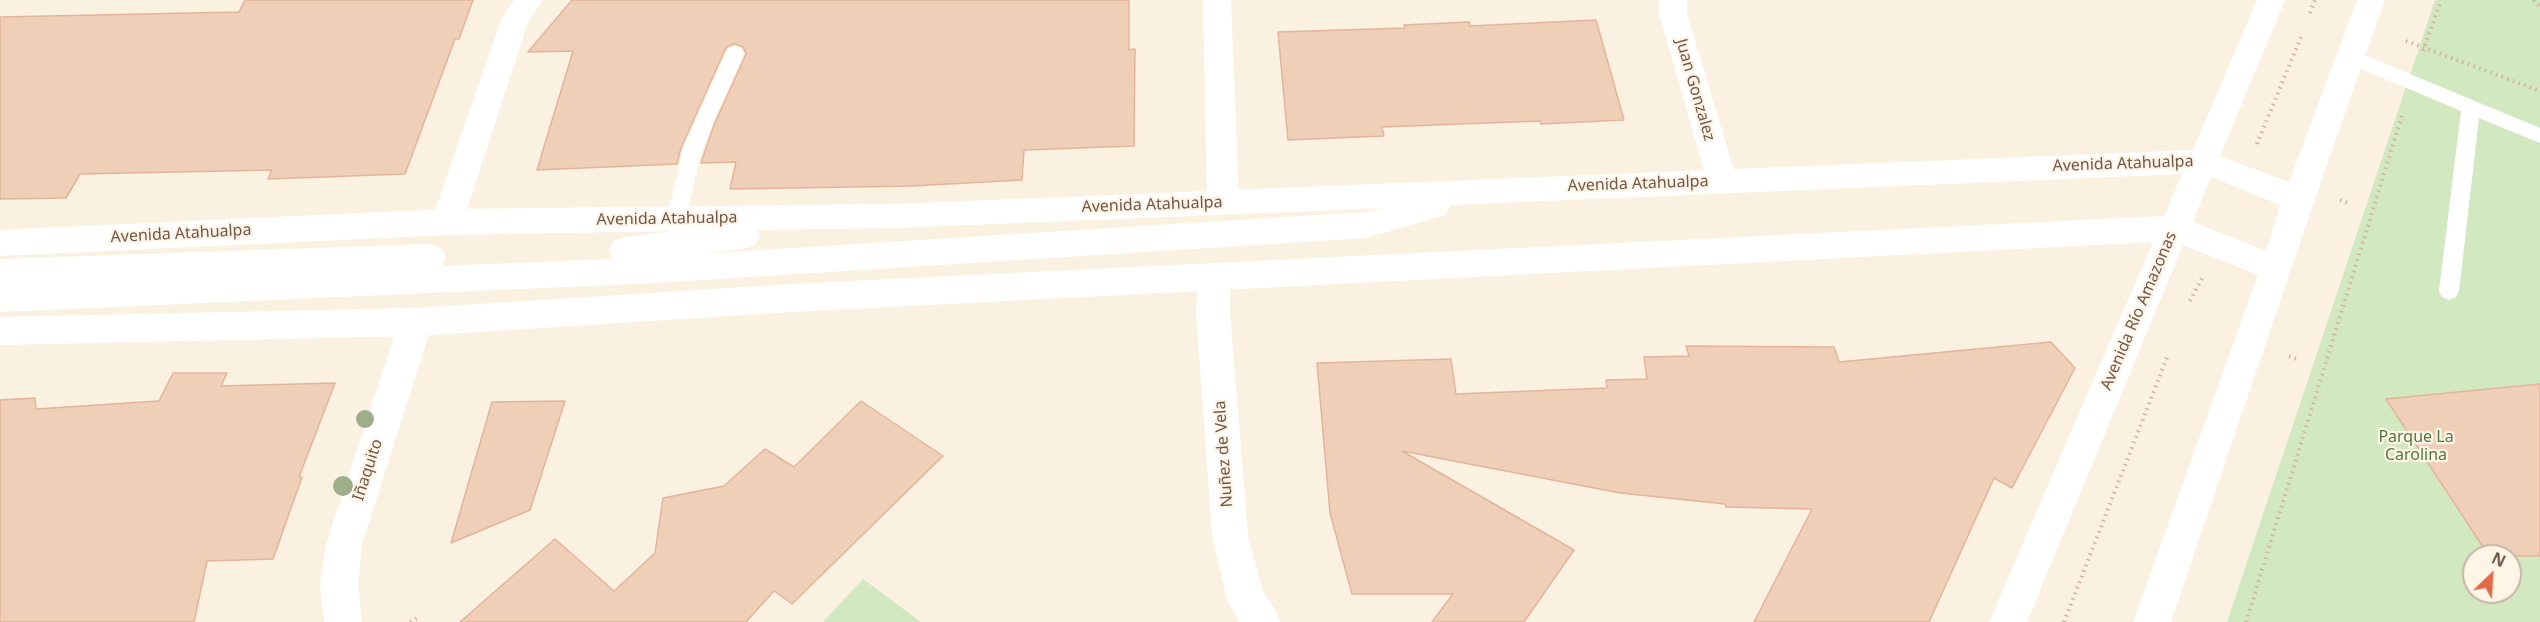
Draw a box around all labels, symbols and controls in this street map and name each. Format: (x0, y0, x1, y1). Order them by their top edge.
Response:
street label: Juan Gonzalez (1671, 37, 1719, 143)
street label: Avenida Atahualpa (2052, 152, 2194, 176)
street label: Avenida Atahualpa (1567, 172, 1709, 196)
street label: Avenida Atahualpa (1081, 193, 1223, 217)
street label: Avenida Atahualpa (596, 208, 738, 230)
street label: Avenida Atahualpa (110, 221, 252, 247)
street label: Avenida Río Amazonas (2097, 229, 2181, 393)
street label: Nuñez de Vela (1211, 400, 1237, 508)
park label: Parque La Carolina (2378, 427, 2454, 465)
street label: Iñaquito (349, 437, 387, 503)
north arrow (2462, 544, 2522, 604)
text: N (2488, 547, 2509, 572)

